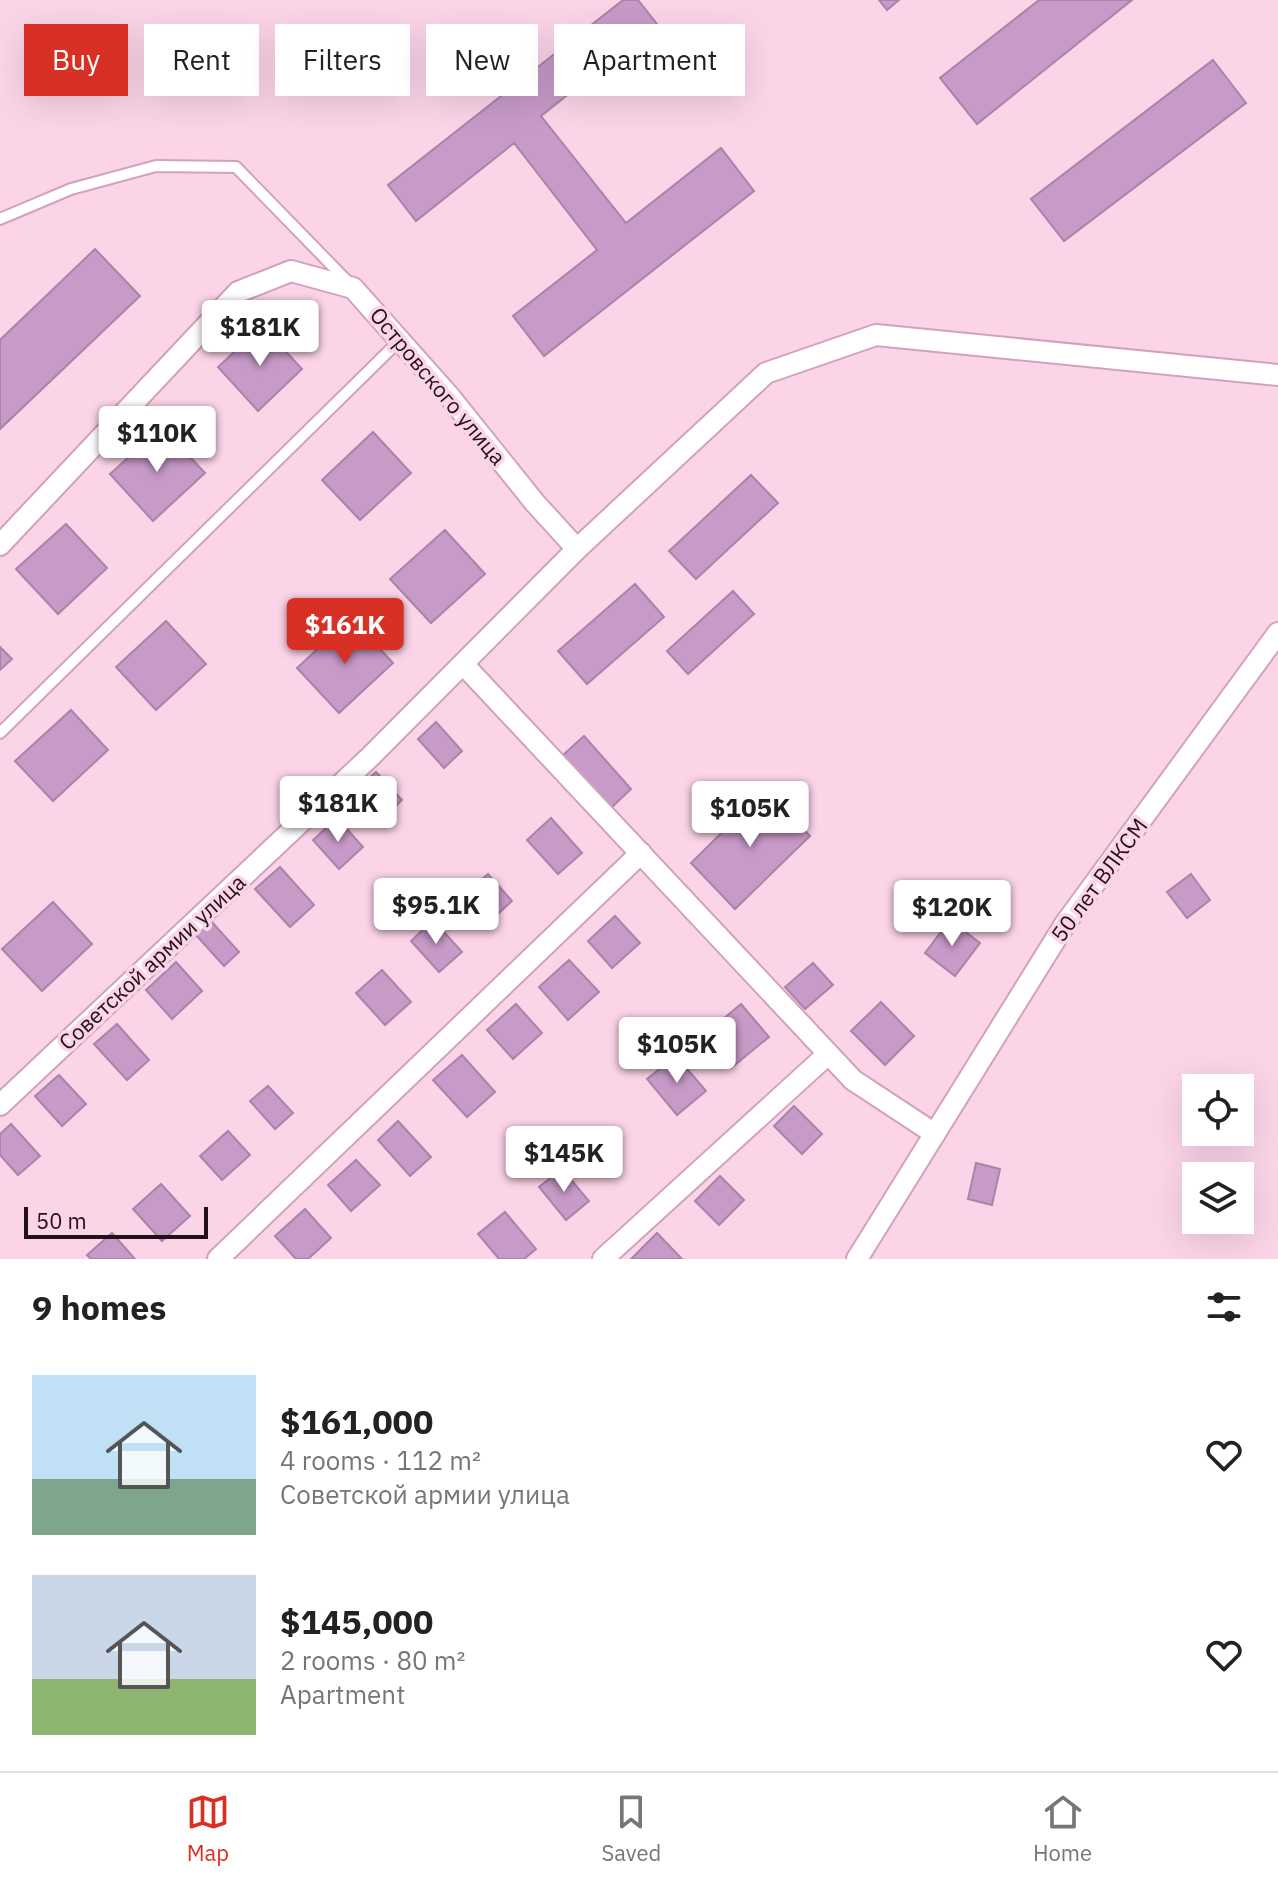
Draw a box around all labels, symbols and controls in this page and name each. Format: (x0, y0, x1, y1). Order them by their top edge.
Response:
chip: Buy (24, 24, 128, 96)
chip: Rent (144, 24, 259, 96)
chip: Filters (275, 24, 410, 96)
chip: New (426, 24, 538, 96)
chip: Apartment (554, 24, 745, 96)
pin: $181K (204, 300, 316, 368)
street label: Островского улица (364, 301, 513, 471)
text: $181K (220, 309, 300, 343)
pin: $110K (101, 406, 213, 474)
text: $110K (117, 415, 197, 449)
pin: $161K (289, 598, 401, 666)
text: $161K (305, 607, 385, 641)
pin: $181K (282, 776, 394, 844)
pin: $105K (694, 781, 806, 849)
text: $181K (298, 785, 378, 819)
text: $105K (710, 790, 790, 824)
street label: 50 лет ВЛКСМ (1044, 812, 1153, 947)
street label: Советской армии улица (52, 867, 251, 1056)
pin: $95.1K (371, 878, 501, 946)
pin: $120K (896, 880, 1008, 948)
text: $95.1K (392, 887, 480, 921)
text: $120K (912, 889, 992, 923)
pin: $105K (621, 1017, 733, 1085)
text: $105K (637, 1026, 717, 1060)
map controls (1182, 1074, 1254, 1234)
button: locate (1182, 1074, 1254, 1146)
pin: $145K (508, 1126, 620, 1194)
text: $145K (524, 1135, 604, 1169)
button: layers (1182, 1162, 1254, 1234)
scale bar (24, 1203, 208, 1239)
text: 50 m (36, 1206, 87, 1235)
text: 9 homes (32, 1285, 167, 1329)
icon: filters (1202, 1285, 1246, 1329)
text: $161,000 (280, 1399, 433, 1443)
icon: home (96, 1407, 192, 1503)
icon: heart (1202, 1433, 1246, 1477)
text: 4 rooms · 112 m² (280, 1443, 481, 1477)
text: Советской армии улица (280, 1477, 570, 1511)
text: $145,000 (280, 1599, 433, 1643)
icon: home (96, 1607, 192, 1703)
icon: heart (1202, 1633, 1246, 1677)
text: 2 rooms · 80 m² (280, 1643, 465, 1677)
text: Apartment (280, 1677, 405, 1711)
tab: Map (186, 1790, 230, 1867)
tab: Saved (601, 1790, 661, 1867)
tab: Home (1033, 1790, 1092, 1867)

